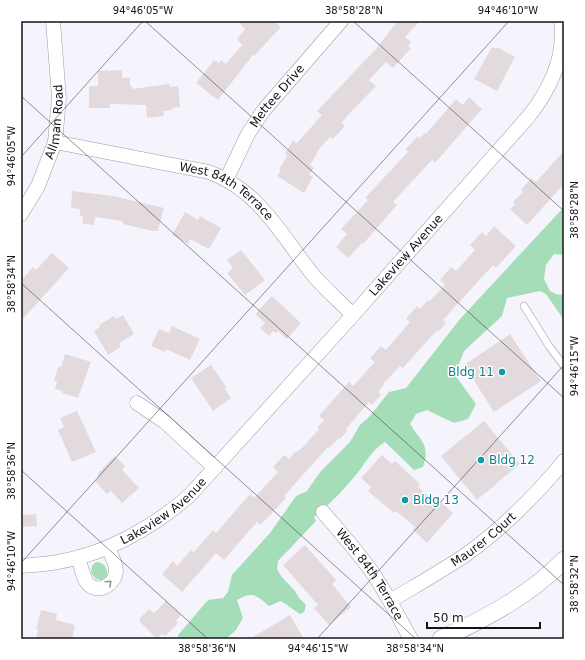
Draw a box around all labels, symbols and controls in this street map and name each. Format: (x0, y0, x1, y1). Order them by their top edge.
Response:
text: 94°46'05"W (113, 5, 173, 16)
text: 38°58'28"N (325, 5, 383, 16)
text: 94°46'10"W (478, 5, 538, 16)
street label: Mettee Drive (247, 61, 307, 130)
street label: Allman Road (42, 84, 66, 161)
text: 94°46'05"W (6, 126, 17, 186)
street label: West 84th Terrace (178, 159, 276, 223)
text: 38°58'28"N (569, 181, 580, 239)
street label: Lakeview Avenue (366, 211, 446, 299)
text: 38°58'34"N (6, 255, 17, 313)
text: 94°46'15"W (569, 336, 580, 396)
place label: Bldg 11 (448, 365, 494, 379)
marker: Bldg 11 (497, 367, 507, 377)
text: 38°58'36"N (6, 442, 17, 500)
place label: Bldg 12 (489, 453, 535, 467)
marker: Bldg 12 (476, 455, 486, 465)
street label: Lakeview Avenue (118, 475, 209, 547)
place label: Bldg 13 (413, 493, 459, 507)
marker: Bldg 13 (400, 495, 410, 505)
street label: Maurer Court (448, 509, 519, 570)
street label: West 84th Terrace (333, 526, 406, 622)
text: 94°46'10"W (6, 531, 17, 591)
text: 38°58'32"N (569, 555, 580, 613)
one-way arrow (104, 581, 112, 588)
scale bar (427, 604, 540, 630)
text: 50 m (433, 611, 464, 625)
text: 38°58'36"N (178, 643, 236, 654)
text: 94°46'15"W (288, 643, 348, 654)
text: 38°58'34"N (386, 643, 444, 654)

